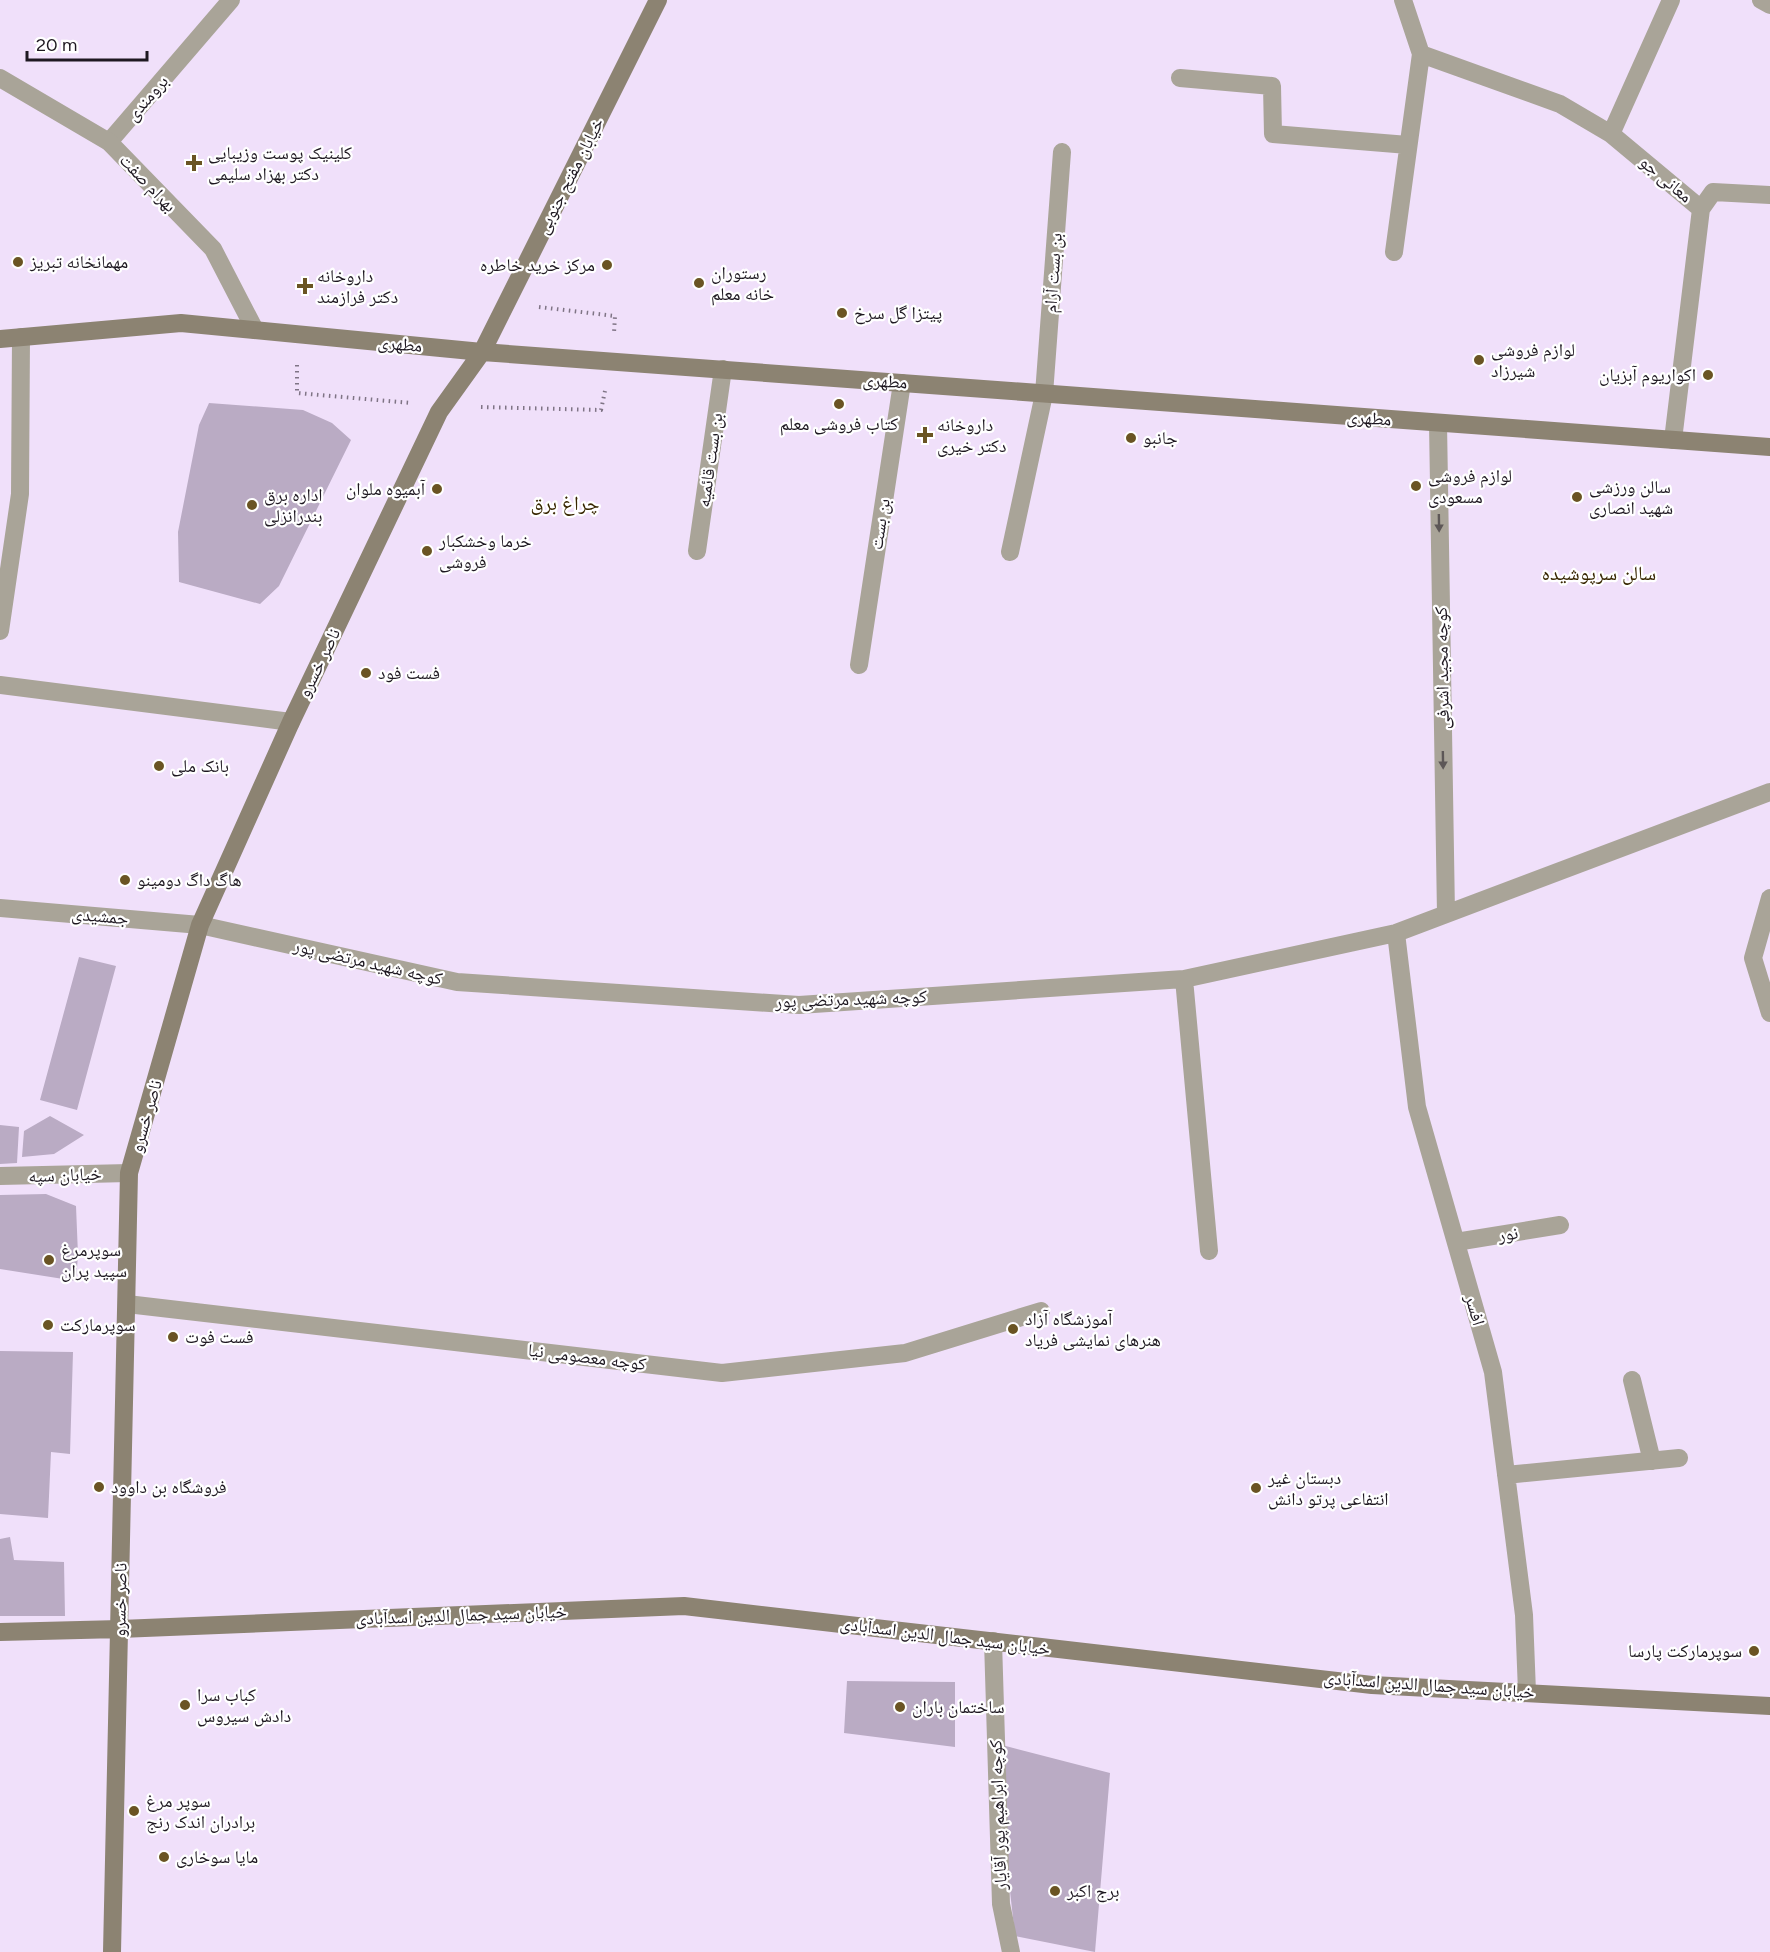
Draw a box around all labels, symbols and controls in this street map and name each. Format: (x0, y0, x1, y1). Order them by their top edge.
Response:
scale bar (27, 24, 147, 62)
text: 20 m (36, 34, 77, 56)
street label: برومندی (121, 70, 173, 126)
street label: خیابان مفتح جنوبی (531, 114, 610, 238)
place label: کلینیک پوست وزیبایی دکتر بهزاد سلیمی (208, 142, 353, 185)
street label: بهرام صفت (114, 149, 181, 217)
street label: معانی جو (1635, 151, 1697, 207)
marker: کلینیک پوست وزیبایی دکتر بهزاد سلیمی (185, 154, 203, 172)
street label: بن بست آرام (1039, 232, 1068, 314)
place label: مهمانخانه تبریز (29, 251, 128, 273)
place label: مرکز خرید خاطره (480, 254, 595, 276)
marker: مهمانخانه تبریز (11, 255, 25, 269)
marker: مرکز خرید خاطره (600, 258, 614, 272)
place label: رستوران خانه معلم (711, 262, 774, 306)
place label: داروخانه دکتر فرازمند (317, 265, 398, 308)
marker: رستوران خانه معلم (692, 276, 706, 290)
marker: داروخانه دکتر فرازمند (298, 279, 312, 293)
place label: پیتزا گل سرخ (854, 302, 942, 325)
marker: پیتزا گل سرخ (835, 306, 849, 320)
street label: مطهری (377, 331, 423, 357)
place label: لوازم فروشی شیرزاد (1491, 339, 1575, 382)
marker: لوازم فروشی شیرزاد (1472, 353, 1486, 367)
place label: اکواریوم آبزیان (1599, 364, 1696, 387)
street label: مطهری (862, 368, 908, 394)
marker: اکواریوم آبزیان (1701, 368, 1715, 382)
marker: کتاب فروشی معلم (832, 397, 846, 411)
street label: مطهری (1346, 405, 1392, 431)
street label: بن بست قائمیه (692, 411, 728, 509)
place label: کتاب فروشی معلم (780, 413, 899, 436)
place label: داروخانه دکتر خیری (937, 414, 1006, 457)
place label: جانبو (1143, 427, 1178, 449)
marker: داروخانه دکتر خیری (918, 428, 932, 442)
marker: جانبو (1124, 431, 1138, 445)
place label: لوازم فروشی مسعودی (1428, 465, 1512, 508)
place label: سالن ورزشی شهید انصاری (1589, 476, 1673, 519)
place label: آبمیوه ملوان (346, 478, 425, 500)
marker: لوازم فروشی مسعودی (1409, 479, 1423, 493)
marker: آبمیوه ملوان (430, 482, 444, 496)
place label: اداره برق بندرانزلی (264, 484, 323, 527)
marker: سالن ورزشی شهید انصاری (1570, 490, 1584, 504)
district label: چراغ برق (530, 491, 600, 516)
street label: بن بست (865, 497, 895, 551)
marker: اداره برق بندرانزلی (245, 498, 259, 512)
one-way arrow (1435, 514, 1444, 533)
place label: خرما وخشکبار فروشی (438, 530, 532, 573)
marker: خرما وخشکبار فروشی (420, 544, 434, 558)
district label: سالن سرپوشیده (1542, 561, 1656, 585)
street label: کوچه مجید اشرفی (1430, 606, 1454, 730)
street label: ناصر خسرو (293, 625, 345, 701)
place label: فست فود (378, 662, 440, 684)
marker: فست فود (359, 666, 373, 680)
one-way arrow (1438, 750, 1448, 769)
place label: بانک ملی (171, 755, 229, 777)
marker: بانک ملی (152, 759, 166, 773)
place label: هاگ داگ دومینو (137, 869, 242, 891)
marker: هاگ داگ دومینو (118, 873, 132, 887)
street label: جمشیدی (71, 903, 129, 929)
street label: کوچه شهید مرتضی پور (290, 934, 445, 990)
street label: کوچه شهید مرتضی پور (774, 985, 928, 1013)
street label: ناصر خسرو (125, 1077, 167, 1155)
street label: خیابان سپه (28, 1163, 102, 1187)
street label: نور (1495, 1222, 1520, 1247)
place label: سوپرمرغ سپید پران (61, 1239, 127, 1282)
marker: سوپرمرغ سپید پران (42, 1253, 56, 1267)
street label: افسر (1460, 1291, 1490, 1328)
place label: آموزشگاه آزاد هنرهای نمایشی فریاد (1025, 1308, 1161, 1351)
place label: سوپرمارکت (60, 1314, 136, 1336)
marker: سوپرمارکت (41, 1318, 55, 1332)
marker: آموزشگاه آزاد هنرهای نمایشی فریاد (1006, 1322, 1020, 1336)
place label: فست فوت (185, 1326, 254, 1348)
marker: فست فوت (166, 1330, 180, 1344)
street label: کوچه معصومی نیا (527, 1339, 648, 1375)
place label: دبستان غیر انتفاعی پرتو دانش (1267, 1467, 1389, 1510)
place label: فروشگاه بن داوود (111, 1476, 227, 1498)
marker: فروشگاه بن داوود (92, 1480, 106, 1494)
marker: دبستان غیر انتفاعی پرتو دانش (1249, 1481, 1263, 1495)
street label: ناصر خسرو (108, 1563, 132, 1637)
street label: خیابان سید جمال الدین اسدآبادی (355, 1600, 567, 1630)
street label: خیابان سید جمال الدین اسدآبادی (839, 1612, 1051, 1660)
place label: سوپرمارکت پارسا (1628, 1640, 1742, 1662)
marker: سوپرمارکت پارسا (1747, 1644, 1761, 1658)
street label: خیابان سید جمال الدین اسدآبادی (1323, 1667, 1535, 1703)
place label: کباب سرا دادش سیروس (197, 1684, 291, 1727)
place label: ساختمان باران (912, 1696, 1005, 1718)
marker: کباب سرا دادش سیروس (178, 1698, 192, 1712)
marker: ساختمان باران (893, 1700, 907, 1714)
street label: کوچه ابراهیم پور آقایار (984, 1739, 1013, 1892)
place label: سوپر مرغ برادران اندک رنج (146, 1790, 255, 1834)
marker: سوپر مرغ برادران اندک رنج (127, 1804, 141, 1818)
place label: مایا سوخاری (176, 1846, 258, 1868)
marker: مایا سوخاری (157, 1850, 171, 1864)
place label: برج اکبر (1066, 1880, 1119, 1903)
marker: برج اکبر (1048, 1884, 1062, 1898)

